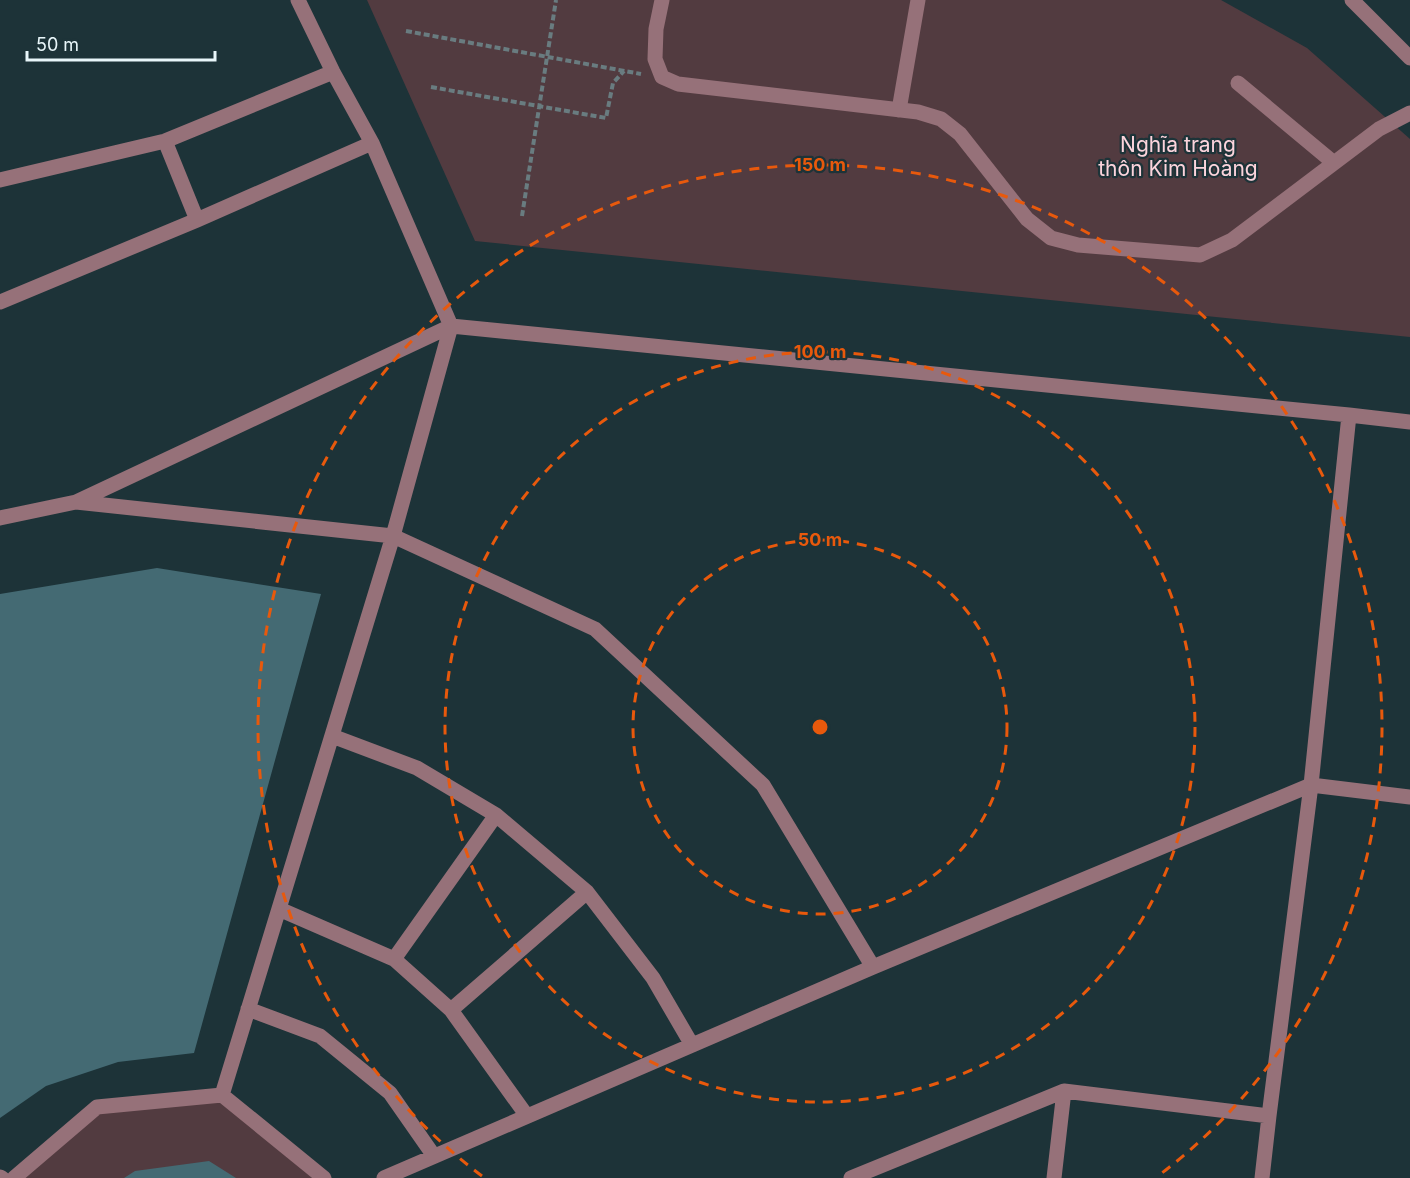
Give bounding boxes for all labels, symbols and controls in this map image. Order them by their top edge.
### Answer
scale bar [27,24,214,62]
text: 50 m [36,34,79,55]
park label: Nghĩa trang thôn Kim Hoàng [1098,132,1258,181]
text: 150 m [794,154,846,175]
text: 100 m [794,341,846,362]
text: 50 m [798,529,842,550]
centre of rings [810,717,830,737]

